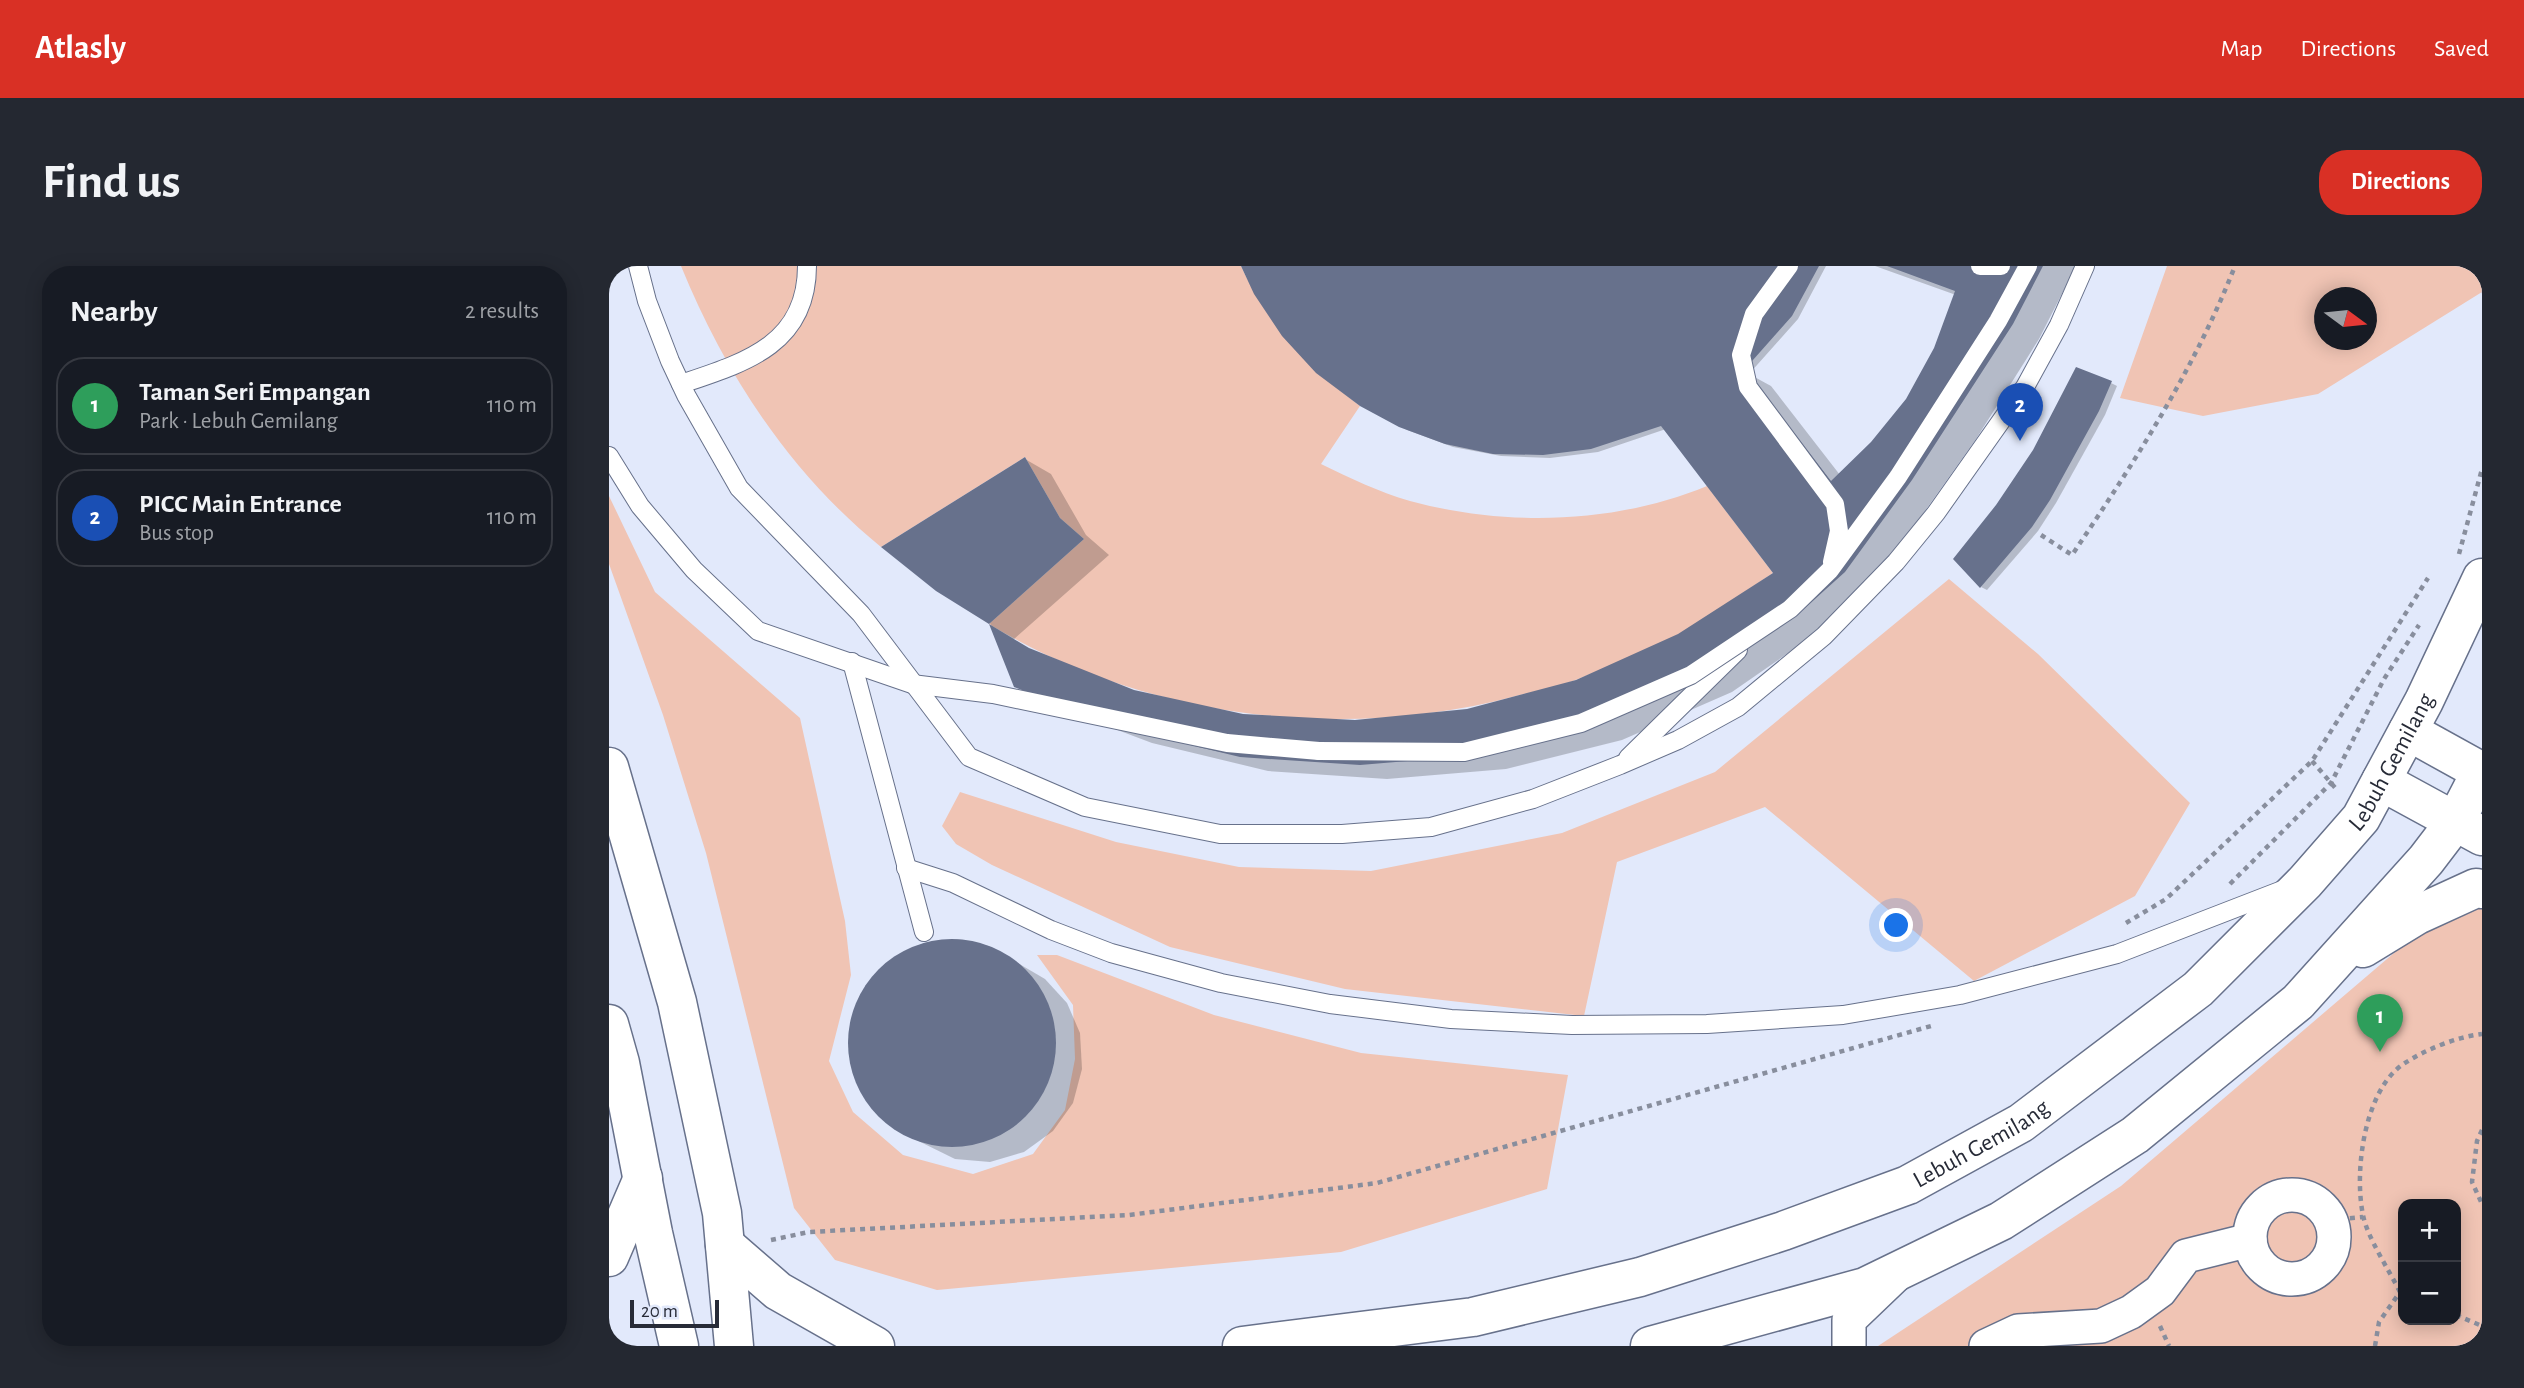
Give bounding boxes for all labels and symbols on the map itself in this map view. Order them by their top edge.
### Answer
north arrow [2314,287,2377,350]
pin: 2 [1997,383,2043,441]
street label: Lebuh Gemilang [2344,689,2439,836]
your location [1879,908,1913,942]
pin: 1 [2357,994,2403,1052]
street label: Lebuh Gemilang [1909,1095,2054,1193]
scale bar [630,1297,719,1329]

